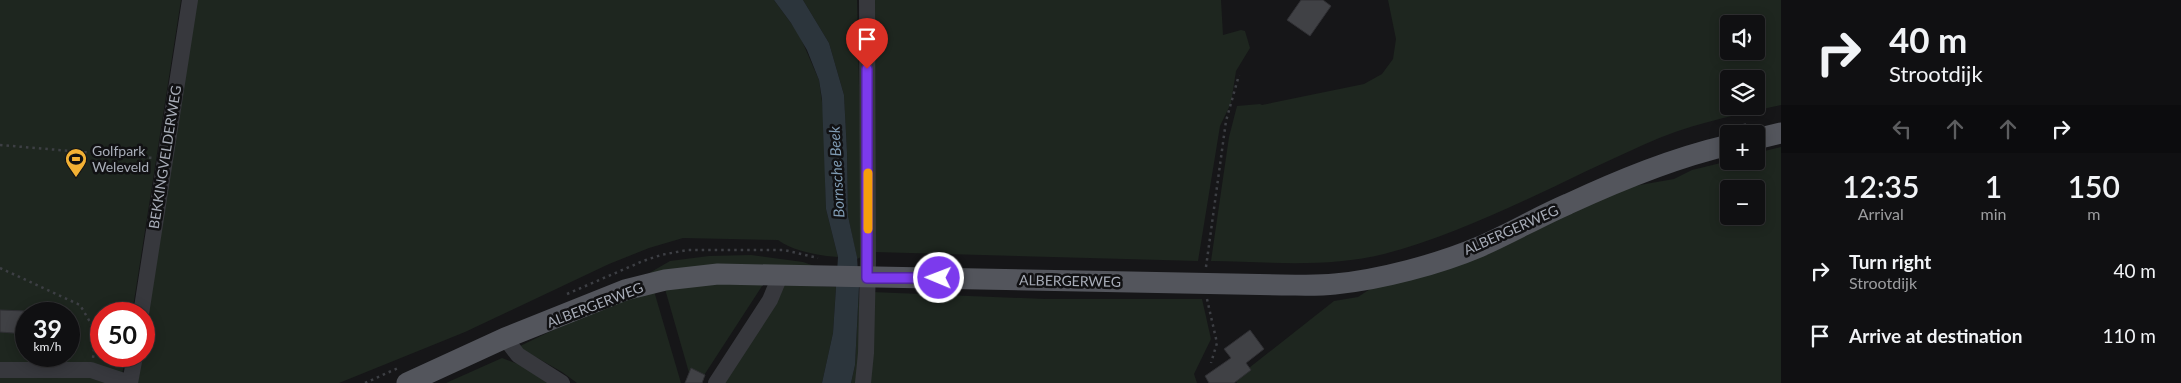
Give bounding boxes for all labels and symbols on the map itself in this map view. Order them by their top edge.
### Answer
pin [846,18,888,69]
street label: BEKKINGVELDERWEG [145,84,184,230]
water label: Bornsche Beek [825,125,847,218]
place label: Golfpark Weleveld [92,142,149,175]
sports icon: Golfpark Weleveld [64,147,88,178]
street label: ALBERGERWEG [1461,201,1561,258]
position arrow [912,251,964,303]
street label: ALBERGERWEG [1019,271,1121,290]
street label: ALBERGERWEG [544,278,645,331]
speed limit sign: 50 [90,302,155,367]

